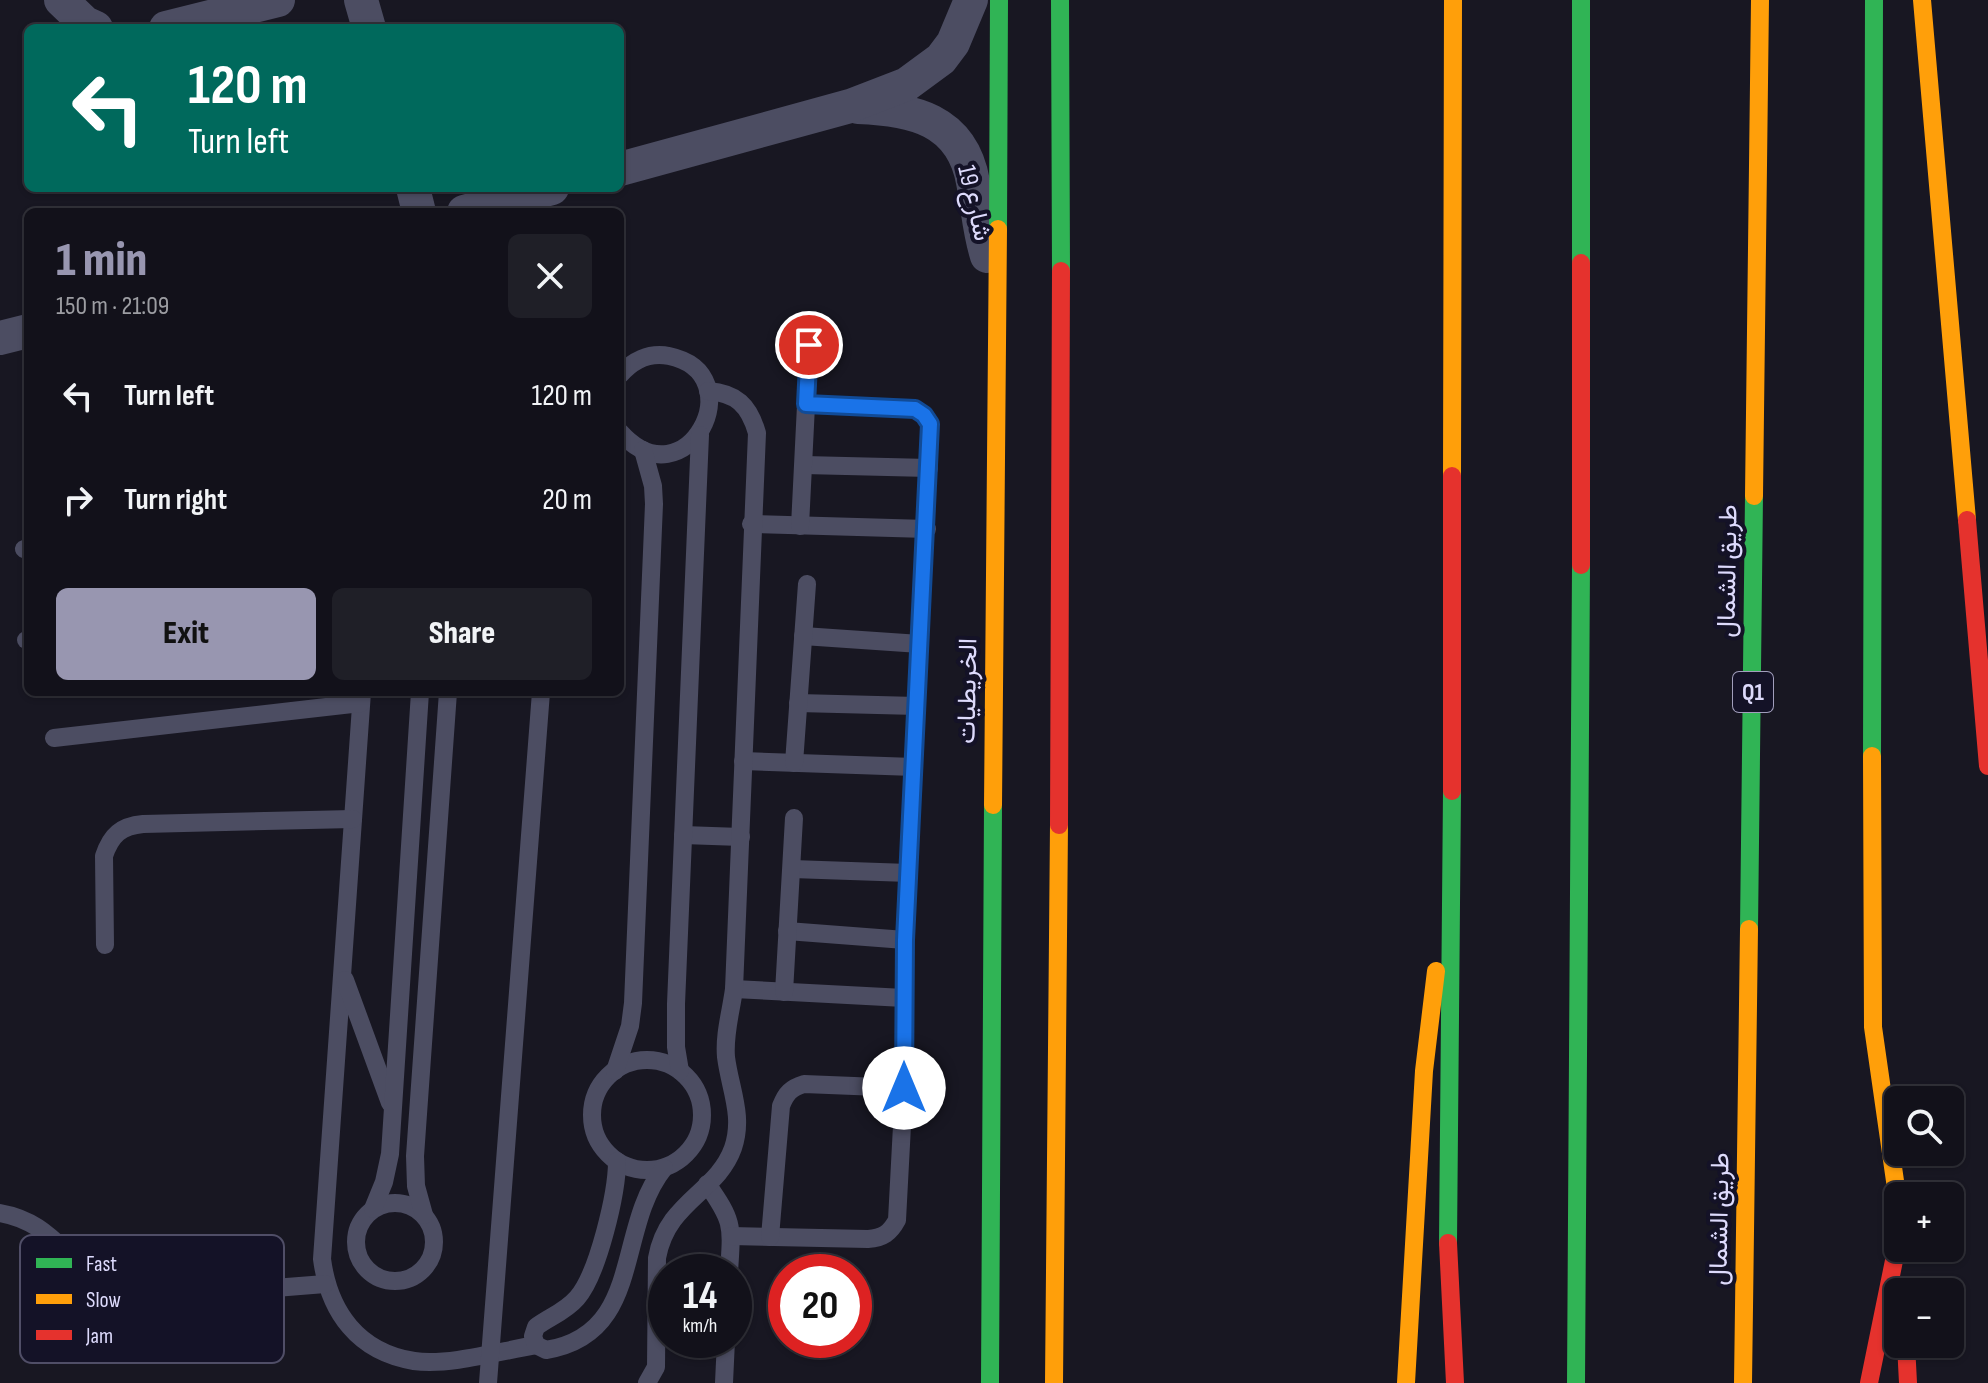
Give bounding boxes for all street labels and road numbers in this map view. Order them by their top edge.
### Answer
street label: شارع 19 [949,162,998,244]
street label: طريق الشمال [1711,504,1745,638]
street label: الخريطيات [952,638,984,744]
road number: Q1 [1733,672,1773,712]
street label: طريق الشمال [1703,1152,1737,1286]

